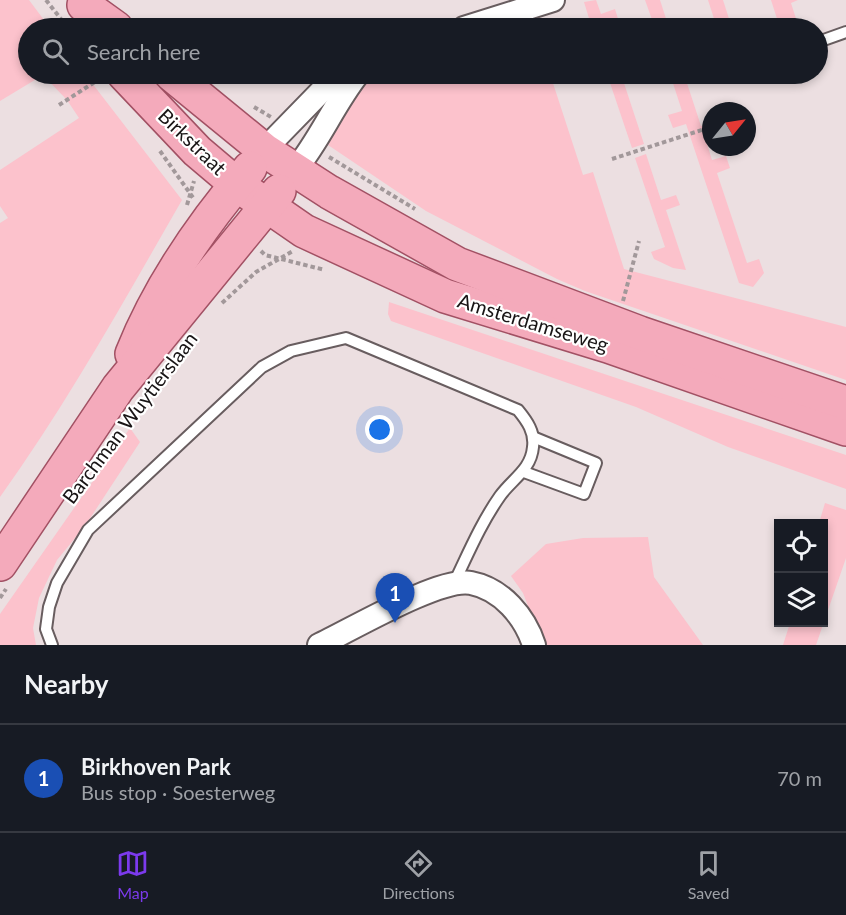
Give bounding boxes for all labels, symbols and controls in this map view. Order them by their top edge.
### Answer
search box [18,18,828,84]
icon: search [39,35,72,68]
text: Search here [87,38,200,65]
north arrow [702,102,756,156]
street label: Birkstraat [154,103,232,179]
street label: Amsterdamseweg [455,288,612,356]
street label: Barchman Wuytierslaan [57,327,202,508]
your location [365,415,394,444]
map controls [774,519,828,627]
button: locate [774,519,828,573]
button: layers [774,573,828,627]
pin: 1 [376,574,414,623]
text: Nearby [24,668,109,700]
text: Birkhoven Park [81,753,231,780]
text: 1 [38,766,49,790]
text: 70 m [777,766,822,790]
text: Bus stop · Soesterweg [81,780,275,804]
tab: Map [116,847,149,902]
tab: Directions [382,847,455,902]
tab: Saved [688,847,729,902]

